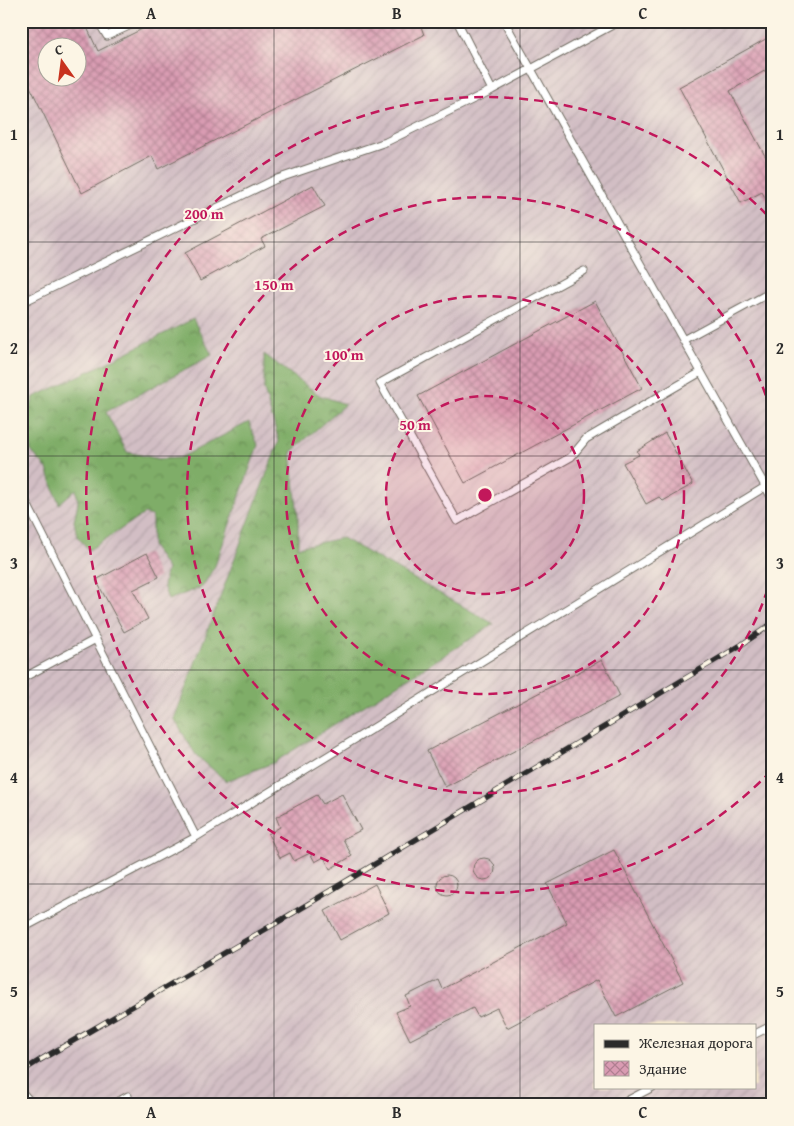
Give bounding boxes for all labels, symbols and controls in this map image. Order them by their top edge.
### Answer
text: A [146,1,157,25]
text: B [392,1,402,25]
text: C [638,1,648,25]
north arrow [38,38,88,88]
text: С [53,39,65,60]
text: 1 [10,122,18,146]
text: 1 [776,122,784,146]
text: 200 m [184,203,224,224]
text: 150 m [254,274,294,295]
text: 2 [10,336,18,360]
text: 2 [776,336,784,360]
text: 100 m [324,344,364,365]
text: 50 m [399,414,431,435]
centre of rings [476,486,494,504]
text: 3 [10,551,18,575]
text: 3 [776,551,784,575]
text: 4 [10,765,18,789]
text: 4 [776,765,784,789]
text: 5 [10,979,18,1003]
text: 5 [776,979,784,1003]
legend [594,1024,756,1088]
text: Железная дорога [638,1032,754,1053]
text: Здание [639,1058,687,1079]
text: A [146,1100,157,1124]
text: B [392,1100,402,1124]
text: C [638,1100,648,1124]

